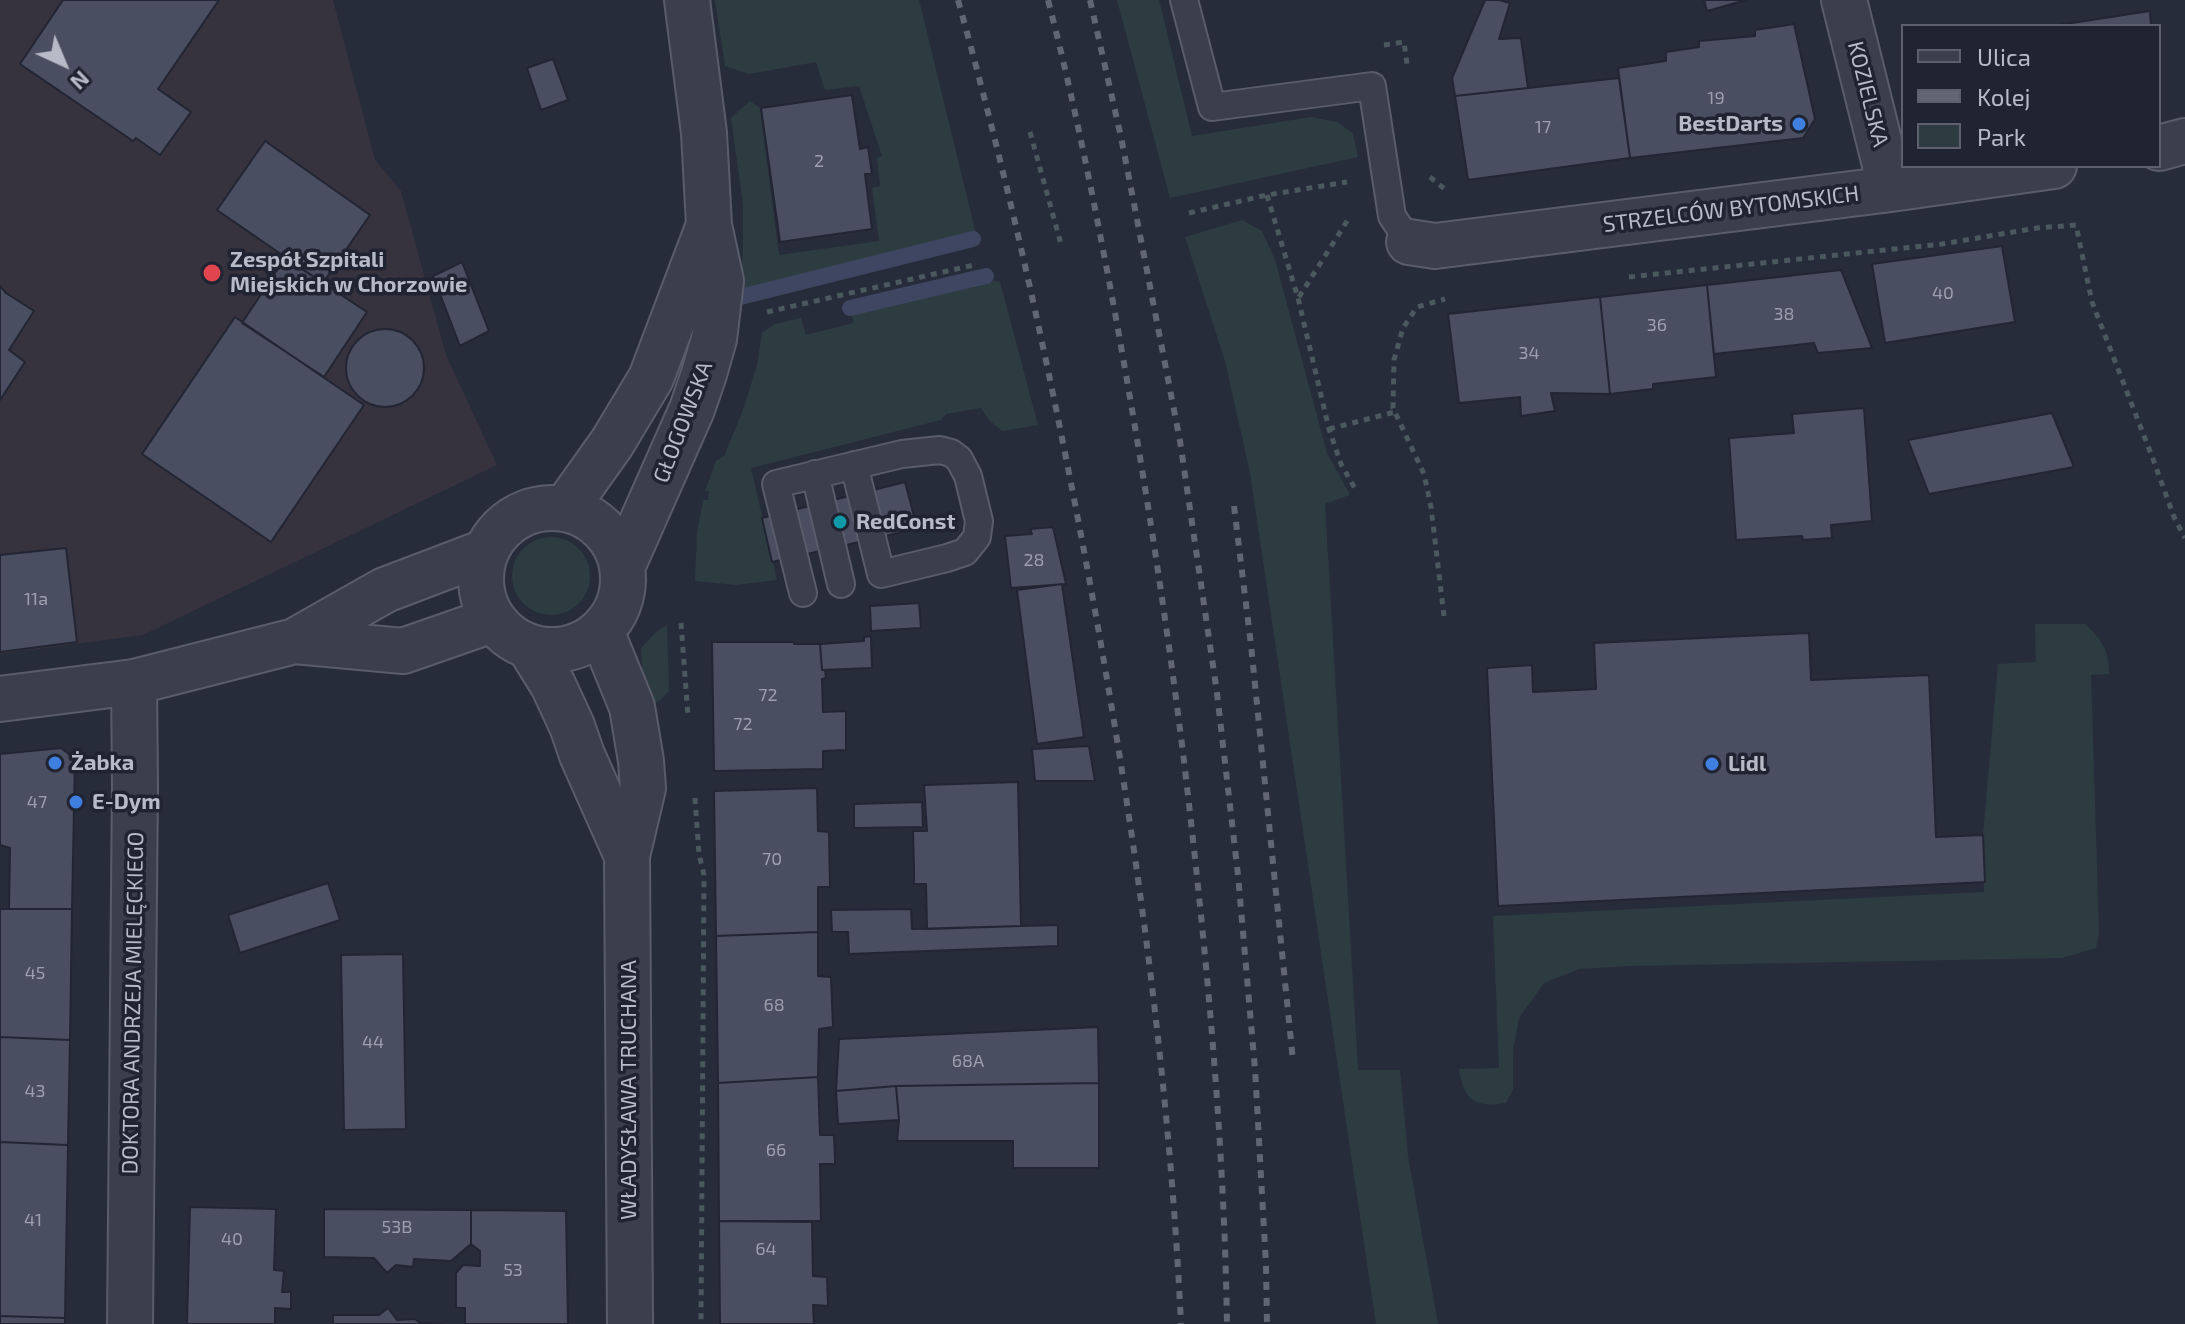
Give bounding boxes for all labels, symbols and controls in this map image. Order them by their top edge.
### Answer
north arrow [24,24,104,104]
legend [1901,24,2161,168]
street label: KOZIELSKA [1842,38,1894,150]
text: Ulica [1977,42,2031,71]
text: N [66,66,95,96]
text: Kolej [1977,82,2031,111]
house number: 19 [1707,87,1725,109]
place label: BestDarts [1678,111,1783,137]
marker: BestDarts [1790,115,1808,133]
house number: 17 [1535,116,1551,138]
text: Park [1977,122,2026,151]
house number: 2 [814,150,824,172]
street label: STRZELCÓW BYTOMSKICH [1601,180,1861,238]
place label: Zespół Szpitali Miejskich w Chorzowie [230,247,467,298]
marker: Zespół Szpitali Miejskich w Chorzowie [201,262,223,284]
house number: 40 [1932,282,1954,304]
house number: 38 [1774,303,1794,325]
house number: 36 [1647,314,1667,336]
house number: 34 [1518,342,1540,364]
street label: GŁOGOWSKA [648,358,718,486]
place label: RedConst [856,509,955,535]
marker: RedConst [831,513,849,531]
house number: 28 [1023,549,1045,571]
house number: 11a [24,588,48,610]
house number: 72 [758,684,778,706]
house number: 72 [733,713,753,735]
place label: Żabka [71,750,134,776]
place label: Lidl [1728,751,1766,777]
marker: Żabka [46,754,64,772]
marker: Lidl [1703,755,1721,773]
place label: E-Dym [92,789,161,815]
house number: 47 [27,791,47,813]
marker: E-Dym [67,793,85,811]
street label: DOKTORA ANDRZEJA MIELĘCKIEGO [117,831,149,1175]
house number: 70 [762,848,782,870]
street label: WŁADYSŁAWA TRUCHANA [616,960,642,1220]
house number: 45 [25,962,45,984]
house number: 68 [763,994,785,1016]
house number: 44 [362,1031,384,1053]
house number: 68A [952,1050,984,1072]
house number: 43 [24,1080,46,1102]
house number: 66 [766,1139,786,1161]
house number: 41 [24,1209,42,1231]
house number: 53B [382,1216,412,1238]
house number: 40 [221,1228,243,1250]
house number: 64 [755,1238,777,1260]
house number: 53 [503,1259,523,1281]

